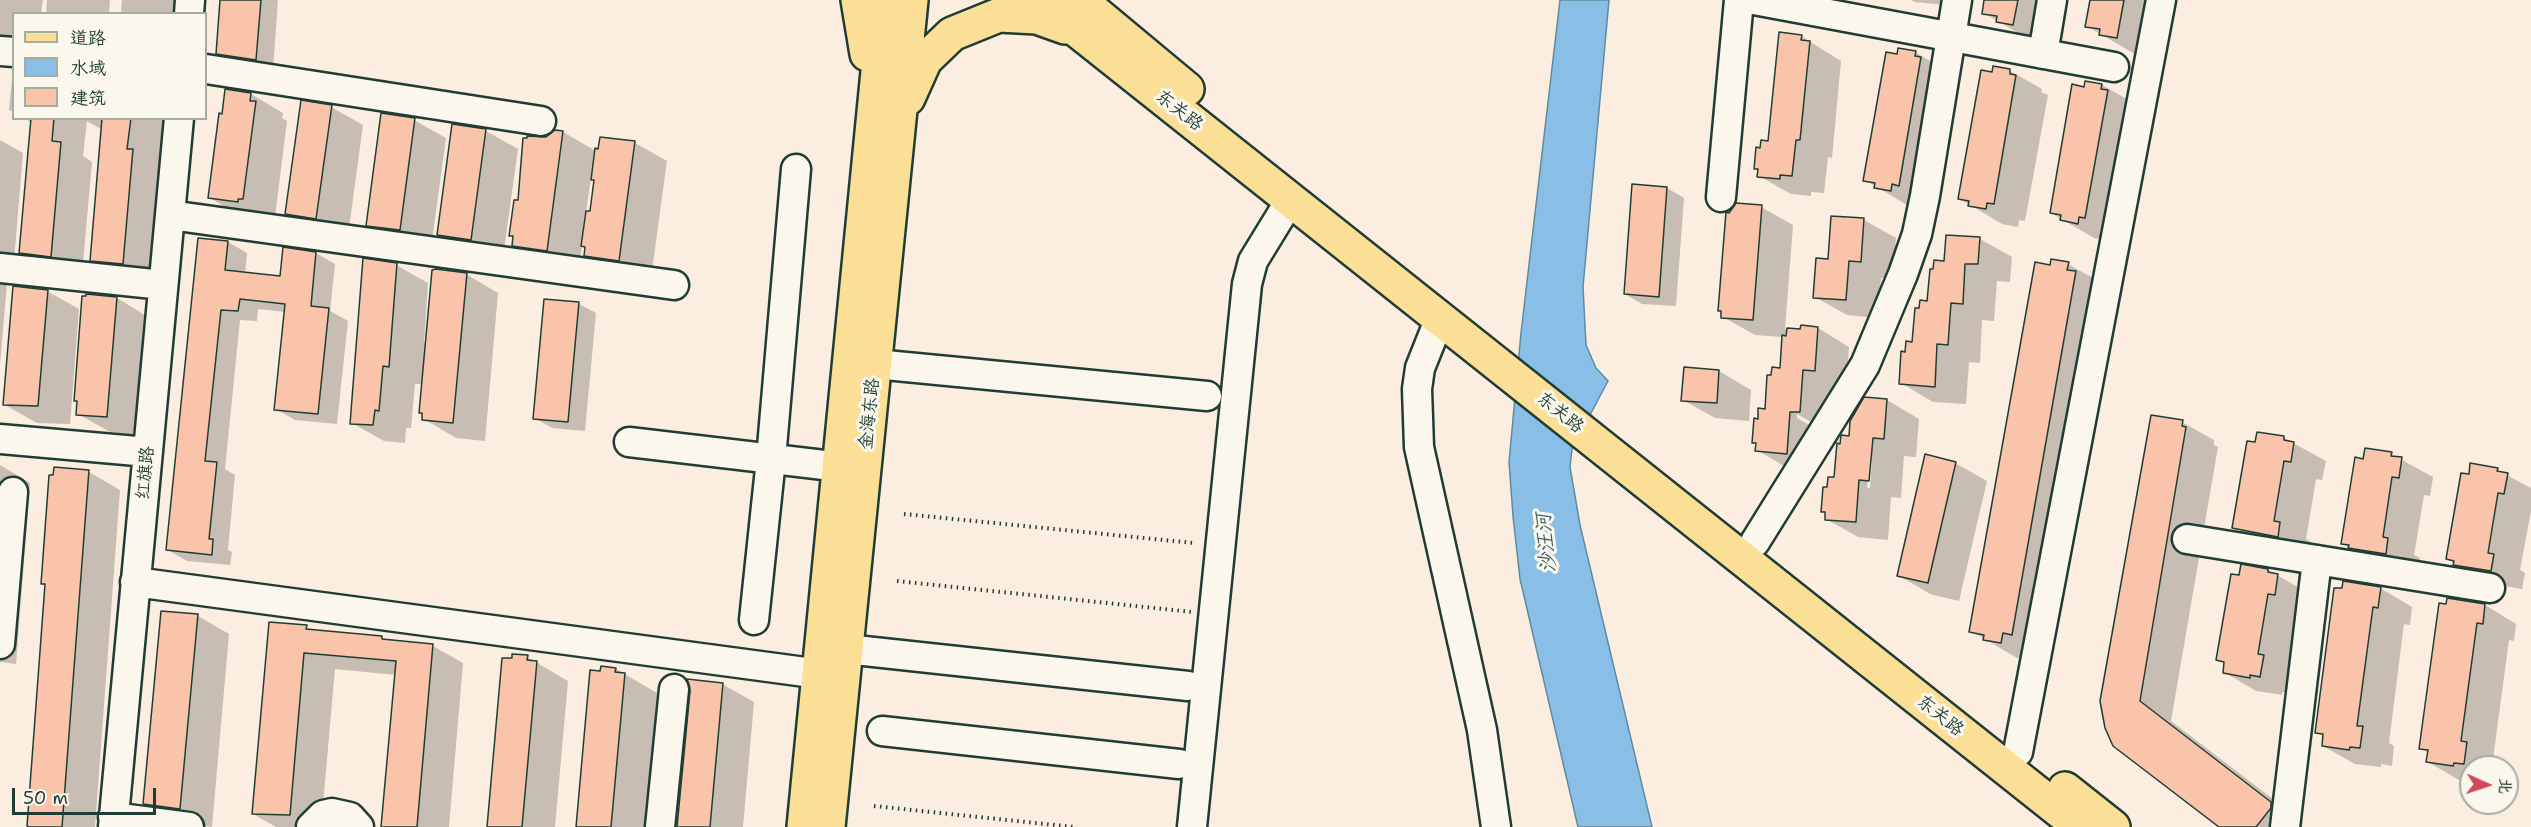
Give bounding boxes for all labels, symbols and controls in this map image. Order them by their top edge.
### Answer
legend [12,12,207,120]
text: 道路 [70,26,106,50]
text: 水域 [70,56,106,80]
text: 建筑 [70,86,106,110]
street label: 东关路 [1151,86,1207,136]
street label: 金海东路 [855,377,885,451]
street label: 东关路 [1532,388,1588,438]
street label: 红旗路 [133,445,159,501]
water label: 沙汪河 [1532,512,1562,574]
street label: 东关路 [1912,691,1968,741]
north arrow [2459,755,2519,815]
scale bar [15,776,159,814]
text: 北 [2495,777,2516,794]
text: 50 m [23,786,68,810]

